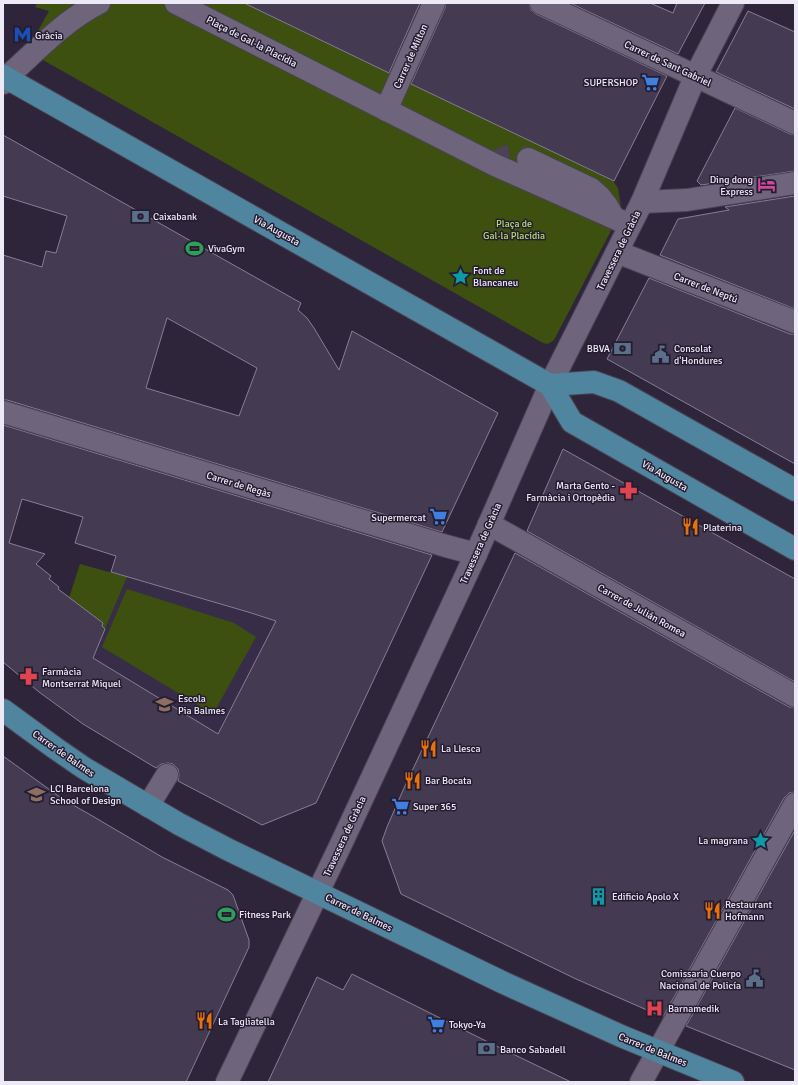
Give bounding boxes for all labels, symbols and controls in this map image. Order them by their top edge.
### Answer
street label: Plaça de Gal·la Placídia [204,14,299,70]
street label: Carrer de Milton [391,22,430,90]
metro station icon: Gràcia [12,25,32,45]
place label: Gràcia [35,30,63,42]
street label: Carrer de Sant Gabriel [622,38,713,89]
supermarket icon: SUPERSHOP [641,72,661,92]
place label: SUPERSHOP [584,77,638,89]
place label: Ding dong Express [710,174,754,198]
hotel icon: Ding dong Express [756,175,776,195]
bank icon: Caixabank [130,206,150,226]
street label: Travessera de Gràcia [594,209,643,292]
place label: Caixabank [153,211,197,223]
street label: Via Augusta [251,213,302,248]
park label: Plaça de Gal·la Placídia [483,218,545,242]
sports icon: VivaGym [185,238,205,258]
place label: VivaGym [208,243,245,255]
place label: Font de Blancaneu [473,265,518,289]
place icon: Font de Blancaneu [450,266,470,286]
street label: Carrer de Neptú [672,270,739,306]
bank icon: BBVA [613,338,633,358]
place label: BBVA [587,343,610,355]
place label: Consolat d'Hondures [674,343,723,367]
public building icon: Consolat d'Hondures [651,344,671,364]
street label: Via Augusta [639,458,690,494]
street label: Carrer de Regàs [205,469,273,501]
place label: Marta Gento - Farmàcia i Ortopèdia [526,480,615,504]
pharmacy icon: Marta Gento - Farmàcia i Ortopèdia [618,481,638,501]
street label: Travessera de Gràcia [458,501,504,586]
supermarket icon: Supermercat [429,507,449,527]
place label: Supermercat [371,512,426,524]
restaurant icon: Platerina [680,517,700,537]
place label: Platerina [703,522,742,534]
street label: Carrer de Julián Romea [595,582,688,640]
place label: Farmàcia Montserrat Miquel [42,666,121,690]
pharmacy icon: Farmàcia Montserrat Miquel [19,667,39,687]
place label: Escola Pia Balmes [178,693,226,717]
school or university icon: Escola Pia Balmes [155,694,175,714]
street label: Carrer de Balmes [30,728,97,780]
restaurant icon: La Llesca [418,738,438,758]
place label: La Llesca [441,743,481,755]
restaurant icon: Bar Bocata [402,770,422,790]
place label: Bar Bocata [425,775,472,787]
place label: LCI Barcelona School of Design [50,783,121,807]
school or university icon: LCI Barcelona School of Design [27,784,47,804]
street label: Travessera de Gràcia [321,794,369,878]
supermarket icon: Super 365 [390,796,410,816]
place label: Super 365 [413,801,456,813]
place icon: La magrana [751,830,771,850]
place label: La magrana [698,835,748,847]
building icon: Edificio Apolo X [589,886,609,906]
place label: Edificio Apolo X [612,891,679,903]
street label: Carrer de Balmes [323,892,395,935]
place label: Restaurant Hofmann [725,899,772,923]
restaurant icon: Restaurant Hofmann [702,900,722,920]
sports icon: Fitness Park [216,904,236,924]
place label: Fitness Park [239,909,291,921]
place label: Comissaria Cuerpo Nacional de Policía [659,968,741,992]
public building icon: Comissaria Cuerpo Nacional de Policía [744,969,764,989]
hospital icon: Barnamedik [645,998,665,1018]
place label: Barnamedik [668,1003,719,1015]
restaurant icon: La Tagliatella [195,1011,215,1031]
supermarket icon: Tokyo-Ya [426,1014,446,1034]
place label: La Tagliatella [218,1016,275,1028]
place label: Tokyo-Ya [449,1019,486,1031]
street label: Carrer de Balmes [617,1031,689,1069]
bank icon: Banco Sabadell [477,1039,497,1059]
place label: Banco Sabadell [500,1044,566,1056]

